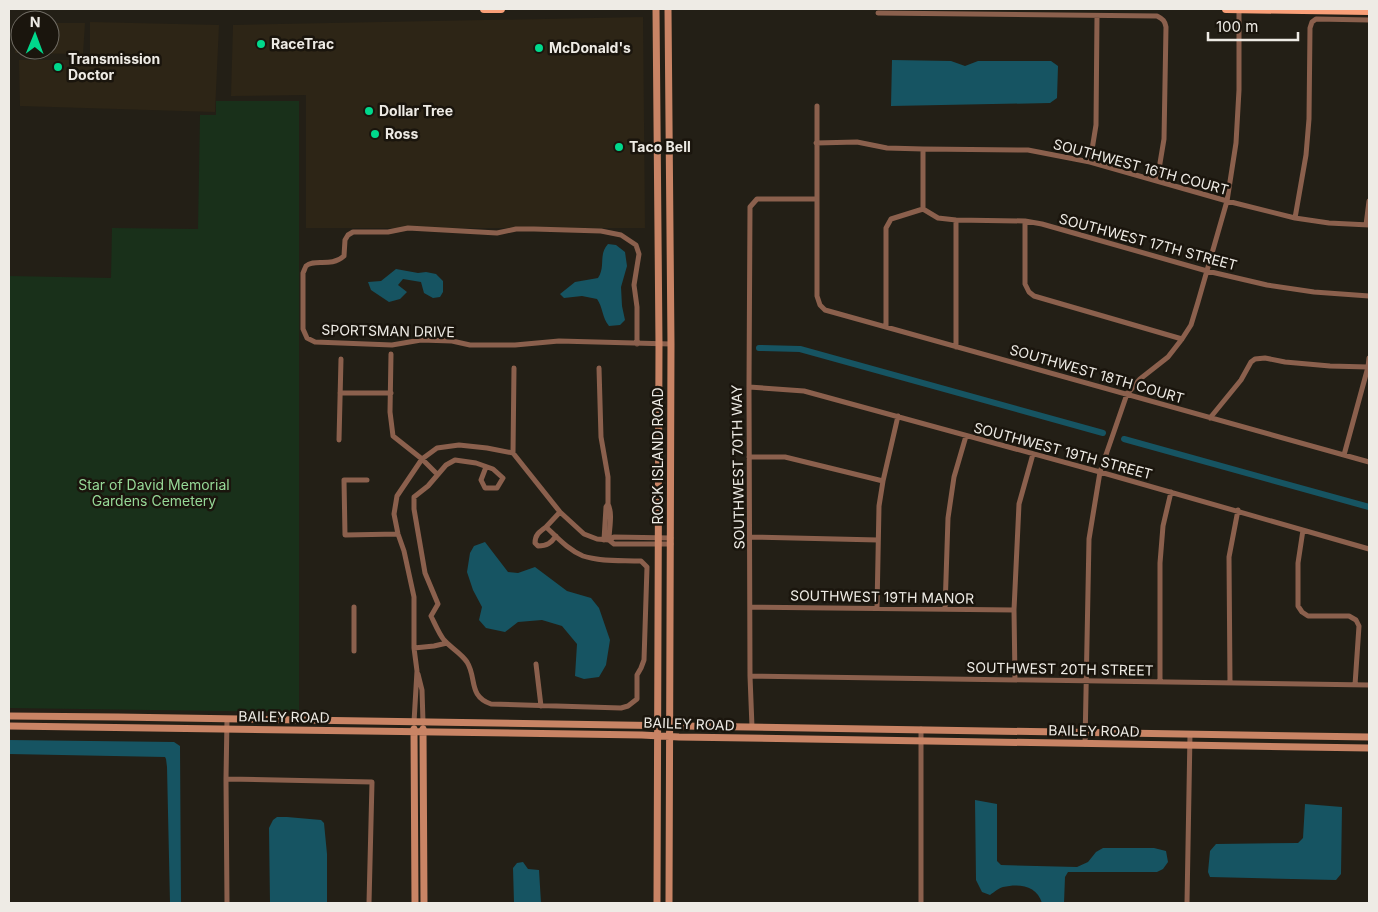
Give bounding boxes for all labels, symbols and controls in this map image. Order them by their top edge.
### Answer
north arrow [10,10,60,60]
scale bar [1208,10,1298,42]
text: N [30,13,41,30]
text: 100 m [1216,17,1258,36]
place label: RaceTrac [271,35,334,52]
marker: RaceTrac [255,38,267,50]
place label: McDonald's [549,39,631,56]
marker: McDonald's [533,42,545,54]
place label: Transmission Doctor [68,50,160,83]
marker: Transmission Doctor [52,61,64,73]
place label: Dollar Tree [379,102,453,119]
marker: Dollar Tree [363,105,375,117]
place label: Ross [385,125,418,142]
marker: Ross [369,128,381,140]
street label: SOUTHWEST 16TH COURT [1052,135,1231,198]
place label: Taco Bell [629,138,691,155]
marker: Taco Bell [613,141,625,153]
street label: SOUTHWEST 17TH STREET [1057,210,1239,273]
street label: SPORTSMAN DRIVE [321,321,455,340]
street label: SOUTHWEST 18TH COURT [1008,340,1186,407]
street label: SOUTHWEST 70TH WAY [728,384,747,550]
street label: ROCK ISLAND ROAD [649,387,666,525]
street label: SOUTHWEST 19TH STREET [972,418,1154,483]
park label: Star of David Memorial Gardens Cemetery [78,476,230,509]
street label: SOUTHWEST 19TH MANOR [790,586,974,607]
street label: SOUTHWEST 20TH STREET [966,658,1154,679]
street label: BAILEY ROAD [238,707,330,726]
street label: BAILEY ROAD [643,713,735,734]
street label: BAILEY ROAD [1048,721,1140,740]

